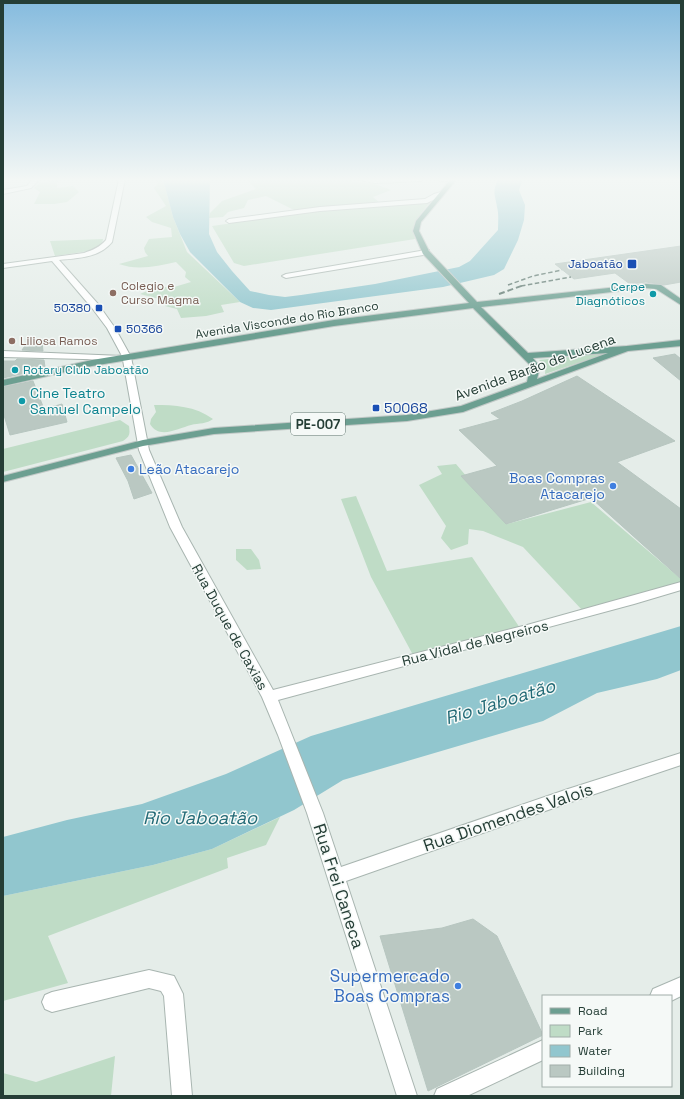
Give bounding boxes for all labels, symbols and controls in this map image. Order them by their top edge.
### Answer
place label: Jaboatão [568,256,623,272]
marker: Jaboatão [626,258,638,270]
place label: Colegio e Curso Magma [121,278,199,308]
place label: Cerpe Diagnóticos [576,279,645,309]
marker: Colegio e Curso Magma [108,288,118,298]
marker: Cerpe Diagnóticos [648,289,658,299]
street label: Avenida Visconde do Rio Branco [194,298,380,342]
place label: 50380 [54,300,91,316]
marker: 50380 [94,303,104,313]
place label: 50366 [126,321,163,337]
marker: 50366 [113,324,123,334]
street label: Avenida Barão de Lucena [452,330,618,404]
place label: Liliosa Ramos [20,333,98,349]
marker: Liliosa Ramos [7,336,17,346]
place label: Rotary Club Jaboatão [23,362,149,378]
marker: Rotary Club Jaboatão [10,365,20,375]
place label: Cine Teatro Samuel Campelo [30,384,141,418]
marker: Cine Teatro Samuel Campelo [17,396,27,406]
place label: 50068 [384,399,428,417]
marker: 50068 [371,403,381,413]
road number: PE-007 [291,413,345,435]
place label: Leão Atacarejo [139,460,239,478]
marker: Leão Atacarejo [126,464,136,474]
place label: Boas Compras Atacarejo [509,469,605,503]
marker: Boas Compras Atacarejo [608,481,618,491]
street label: Rua Duque de Caxias [188,561,272,693]
street label: Rua Vidal de Negreiros [400,616,550,670]
water label: Rio Jaboatão [442,674,559,729]
street label: Rua Diomendes Valois [420,778,596,856]
water label: Rio Jaboatão [143,806,258,829]
street label: Rua Frei Caneca [308,821,370,952]
place label: Supermercado Boas Compras [330,965,450,1007]
marker: Supermercado Boas Compras [453,981,463,991]
legend [542,995,672,1087]
text: Road [578,1003,607,1019]
text: Park [578,1023,603,1039]
text: Water [578,1043,612,1059]
text: Building [578,1063,625,1079]

